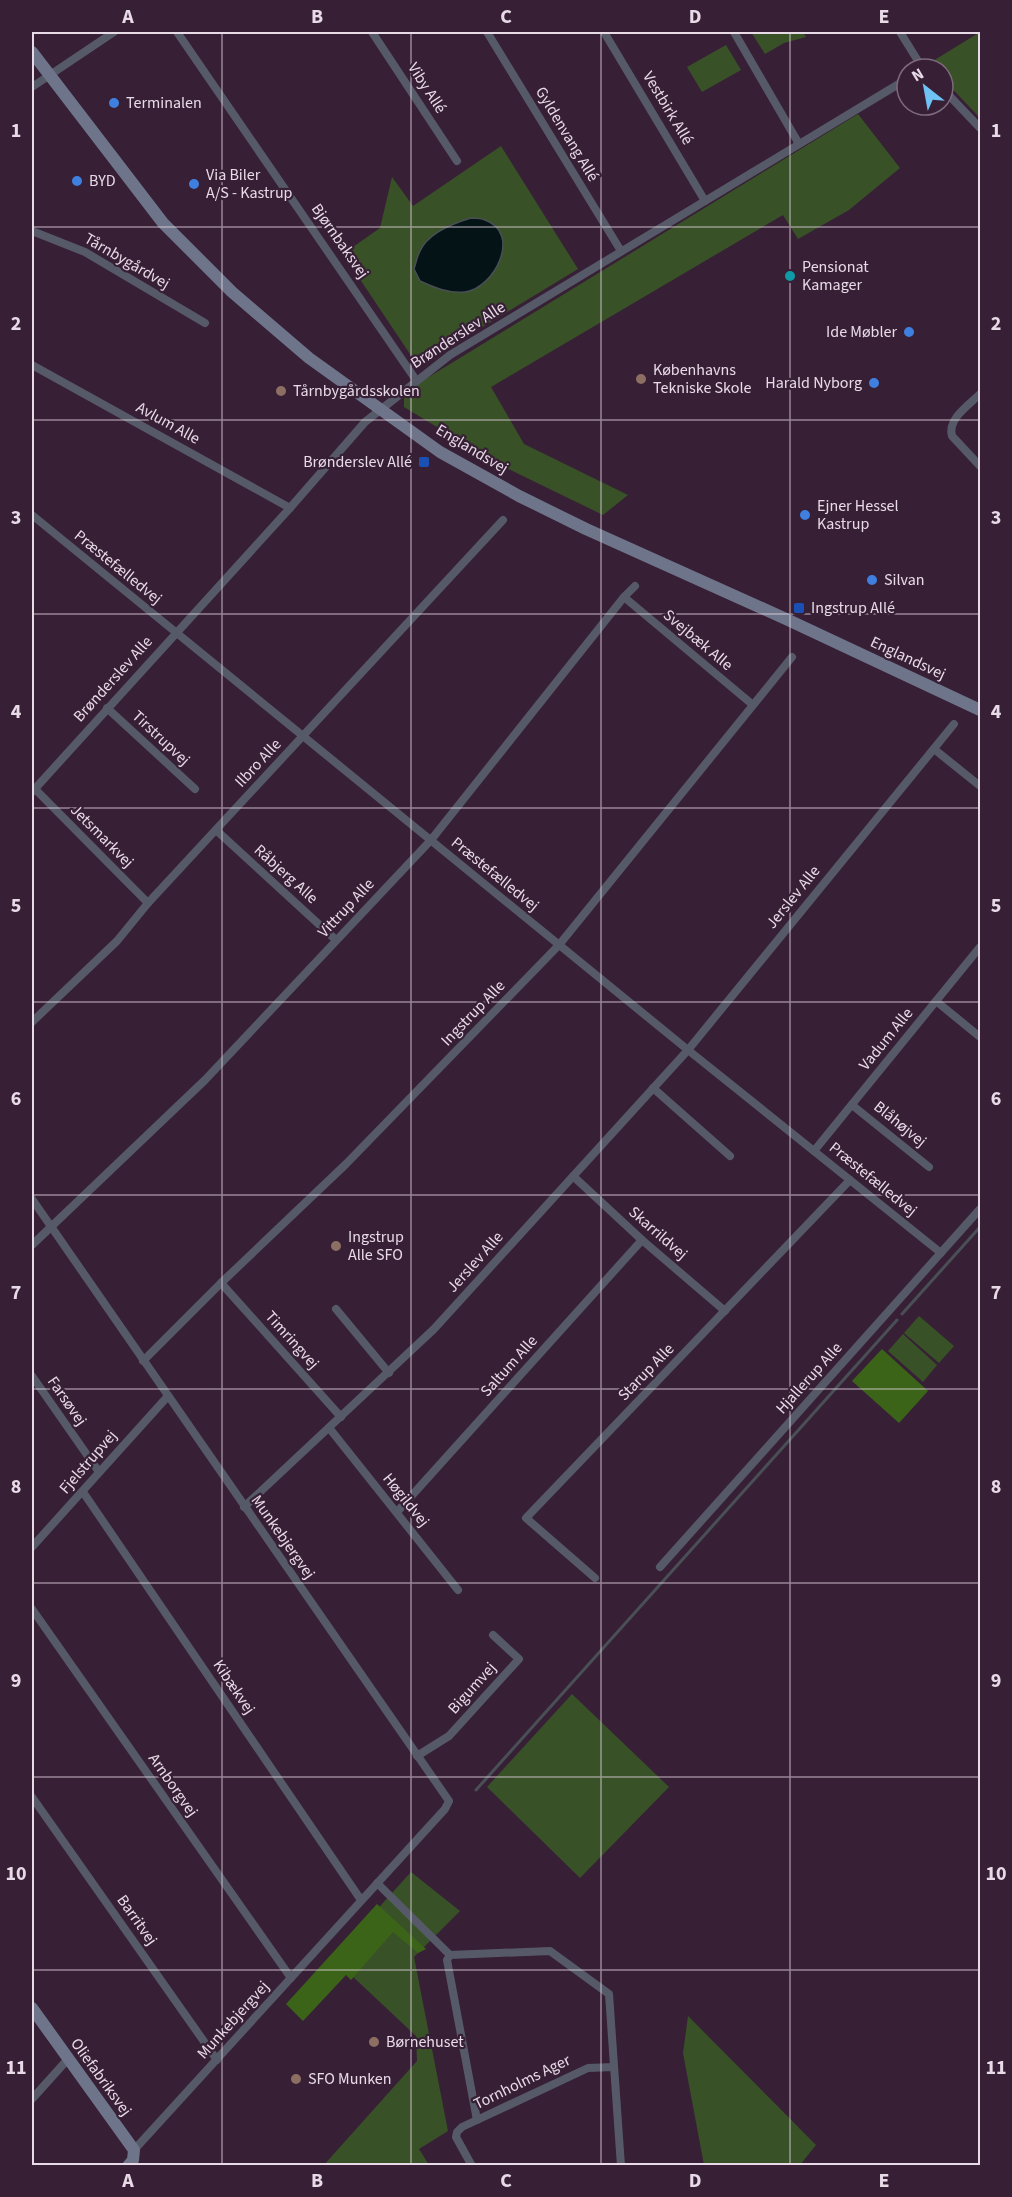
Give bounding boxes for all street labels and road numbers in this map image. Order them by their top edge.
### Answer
street label: Viby Allé [402,58,452,118]
street label: Vestbirk Allé [637,67,699,149]
street label: Gyldenvang Allé [530,82,604,186]
street label: Bjørnbaksvej [306,199,374,283]
street label: Tårnbygårdvej [80,228,174,294]
street label: Brønderslev Alle [406,296,510,374]
street label: Avlum Alle [132,396,204,450]
street label: Englandsvej [432,419,512,479]
street label: Præstefælledvej [69,525,167,609]
street label: Svejbæk Alle [658,604,738,676]
street label: Brønderslev Alle [68,631,158,727]
street label: Englandsvej [867,631,949,685]
street label: Tirstrupvej [127,705,195,771]
street label: Ilbro Alle [230,734,286,792]
street label: Jetsmarkvej [65,799,139,873]
street label: Præstefælledvej [446,832,544,916]
street label: Råbjerg Alle [249,839,323,909]
street label: Jerslev Alle [761,861,825,933]
street label: Vittrup Alle [313,873,379,942]
street label: Ingstrup Alle [436,975,510,1051]
street label: Vadum Alle [854,1003,918,1075]
street label: Blåhøjvej [869,1096,931,1152]
street label: Præstefælledvej [824,1137,922,1221]
street label: Skarrildvej [624,1201,692,1265]
street label: Jerslev Alle [442,1227,508,1297]
street label: Timringvej [260,1306,324,1374]
street label: Saltum Alle [475,1330,543,1402]
street label: Hjallerup Alle [771,1337,847,1419]
street label: Starup Alle [613,1338,679,1406]
street label: Farsøvej [42,1372,92,1430]
street label: Fjelstrupvej [54,1425,122,1499]
street label: Høgildvej [378,1468,434,1532]
street label: Munkebjergvej [246,1491,320,1583]
street label: Kibækvej [208,1655,260,1719]
street label: Bigumvej [443,1657,501,1719]
street label: Arnborgvej [143,1749,203,1821]
street label: Barritvej [112,1890,162,1950]
street label: Munkebjergvej [192,1976,274,2064]
street label: Oliefabriksvej [65,2034,137,2120]
street label: Tornholms Ager [470,2049,574,2115]

